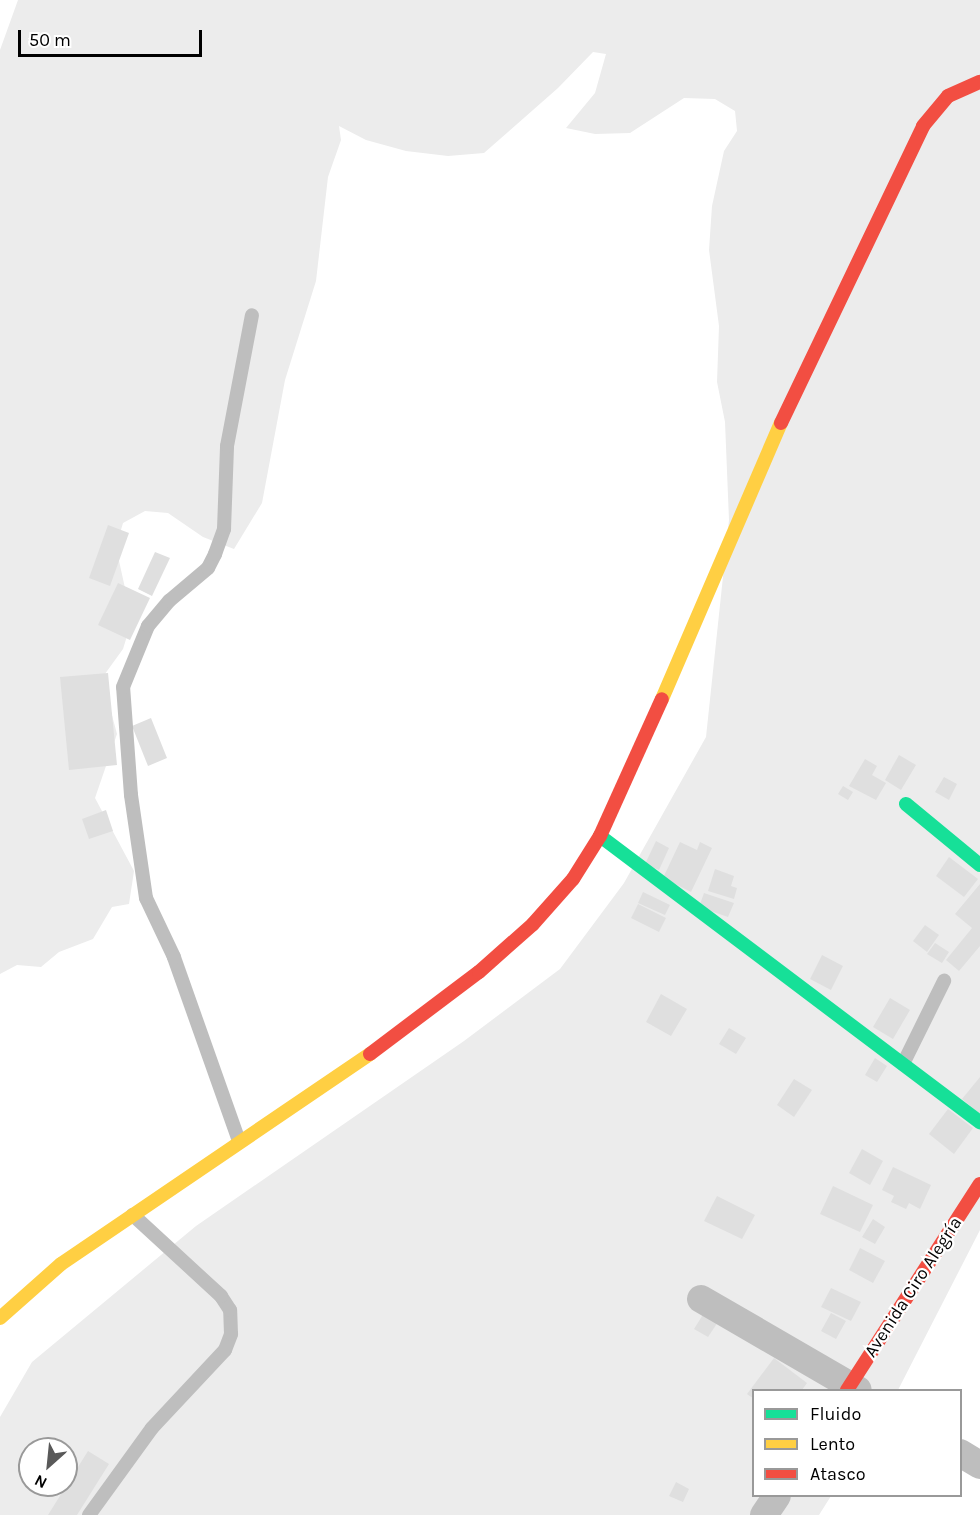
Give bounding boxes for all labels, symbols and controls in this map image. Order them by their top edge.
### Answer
scale bar [21,18,206,56]
text: 50 m [29,29,71,51]
street label: Avenida Ciro Alegría [860,1213,966,1361]
legend [752,1389,962,1497]
text: Fluido [810,1403,861,1425]
text: Lento [810,1433,855,1455]
north arrow [18,1437,78,1497]
text: Atasco [810,1463,866,1485]
text: N [31,1471,50,1493]

